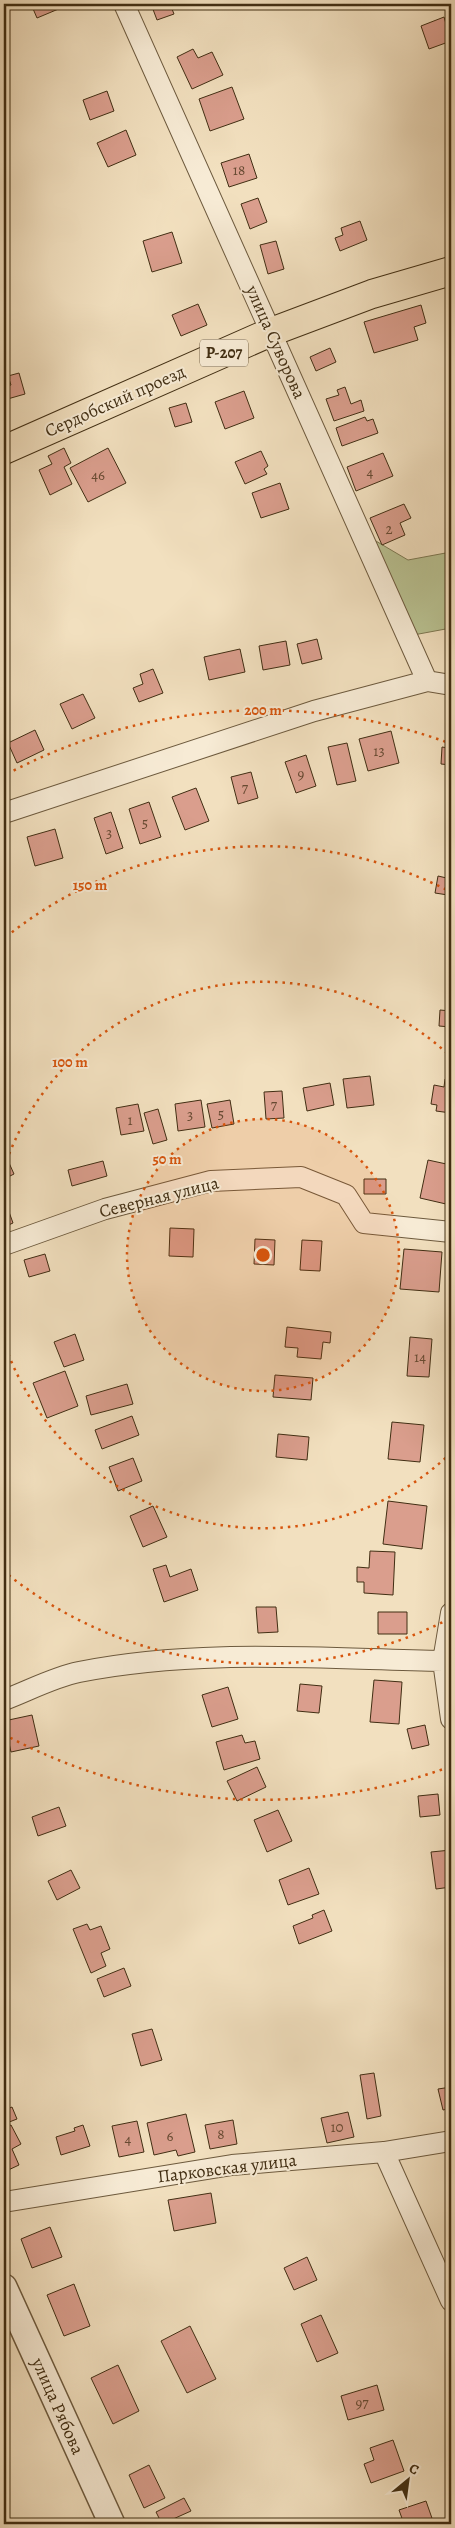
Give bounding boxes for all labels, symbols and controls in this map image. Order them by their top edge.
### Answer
house number: 18 [233,160,245,180]
street label: улица Суворова [240,281,312,403]
road number: Р-207 [200,339,248,366]
street label: Сердобский проезд [41,359,189,443]
house number: 4 [367,462,374,482]
house number: 46 [91,465,105,485]
house number: 2 [385,519,393,539]
text: 200 m [244,700,282,720]
house number: 13 [373,741,385,761]
house number: 9 [298,764,305,784]
house number: 7 [242,778,249,798]
house number: 5 [142,813,148,833]
house number: 3 [106,823,112,843]
text: 150 m [73,875,108,895]
text: 100 m [52,1052,88,1072]
house number: 7 [271,1095,278,1115]
house number: 5 [218,1104,224,1124]
house number: 3 [187,1105,193,1125]
house number: 1 [127,1110,133,1130]
text: 50 m [152,1149,182,1169]
street label: Северная улица [97,1170,222,1223]
centre of rings [254,1246,272,1264]
house number: 14 [414,1347,426,1367]
house number: 10 [330,2117,344,2137]
house number: 8 [217,2124,225,2144]
house number: 6 [167,2126,174,2146]
house number: 4 [125,2129,132,2149]
street label: Парковская улица [156,2147,299,2188]
street label: улица Рябова [26,2353,90,2459]
house number: 97 [355,2393,369,2413]
north arrow [382,2456,432,2506]
text: С [406,2459,423,2480]

